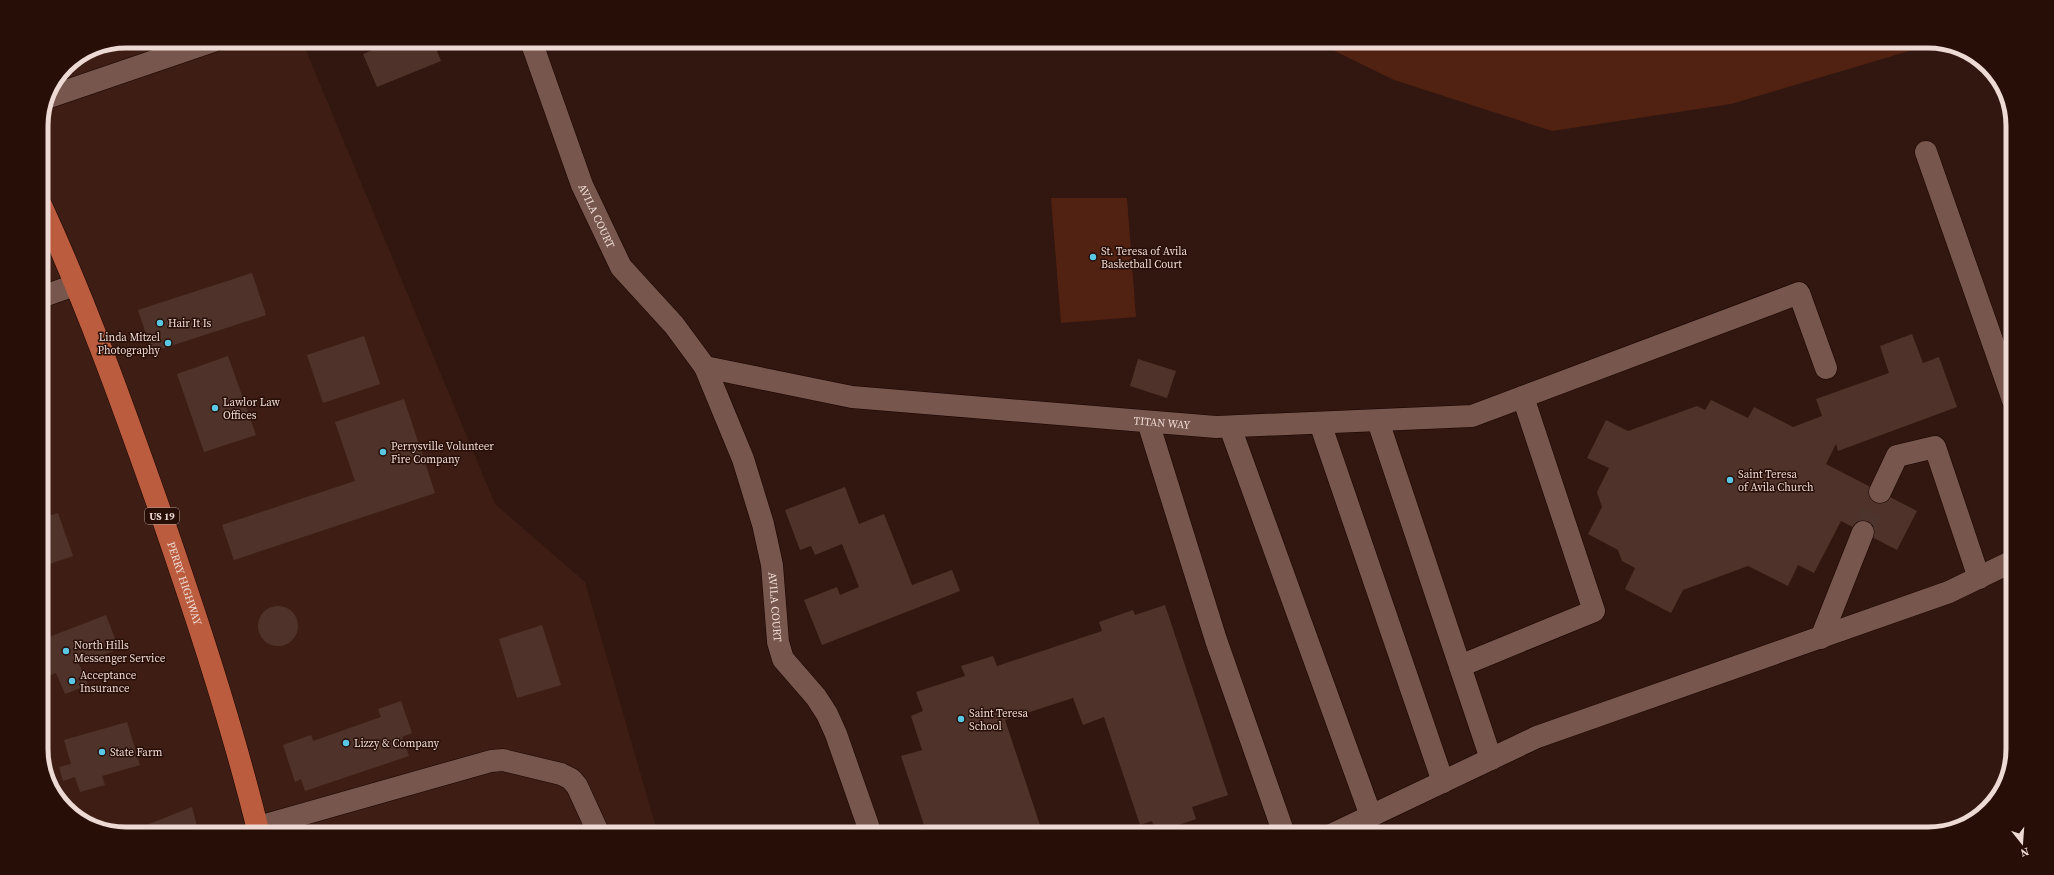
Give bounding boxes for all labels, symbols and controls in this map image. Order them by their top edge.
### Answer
street label: AVILA COURT [575,181,618,251]
place label: St. Teresa of Avila Basketball Court [1101,244,1187,272]
marker: St. Teresa of Avila Basketball Court [1088,252,1098,262]
place label: Hair It Is [168,316,212,331]
marker: Hair It Is [155,318,165,328]
place label: Linda Mitzel Photography [98,330,160,358]
marker: Linda Mitzel Photography [163,338,173,348]
place label: Lawlor Law Offices [223,395,281,423]
marker: Lawlor Law Offices [210,403,220,413]
street label: TITAN WAY [1133,413,1191,433]
place label: Perrysville Volunteer Fire Company [391,439,494,467]
marker: Perrysville Volunteer Fire Company [378,447,388,457]
place label: Saint Teresa of Avila Church [1738,467,1814,495]
marker: Saint Teresa of Avila Church [1725,475,1735,485]
road number: US 19 [145,508,179,524]
street label: PERRY HIGHWAY [163,540,205,627]
street label: AVILA COURT [765,572,785,643]
place label: North Hills Messenger Service [74,638,166,666]
marker: North Hills Messenger Service [61,646,71,656]
place label: Acceptance Insurance [80,668,137,696]
marker: Acceptance Insurance [67,676,77,686]
place label: Saint Teresa School [969,706,1028,734]
marker: Saint Teresa School [956,714,966,724]
place label: Lizzy & Company [354,736,440,751]
marker: Lizzy & Company [341,738,351,748]
place label: State Farm [110,745,163,760]
marker: State Farm [97,747,107,757]
north arrow [2002,823,2042,863]
text: N [2019,844,2031,860]

